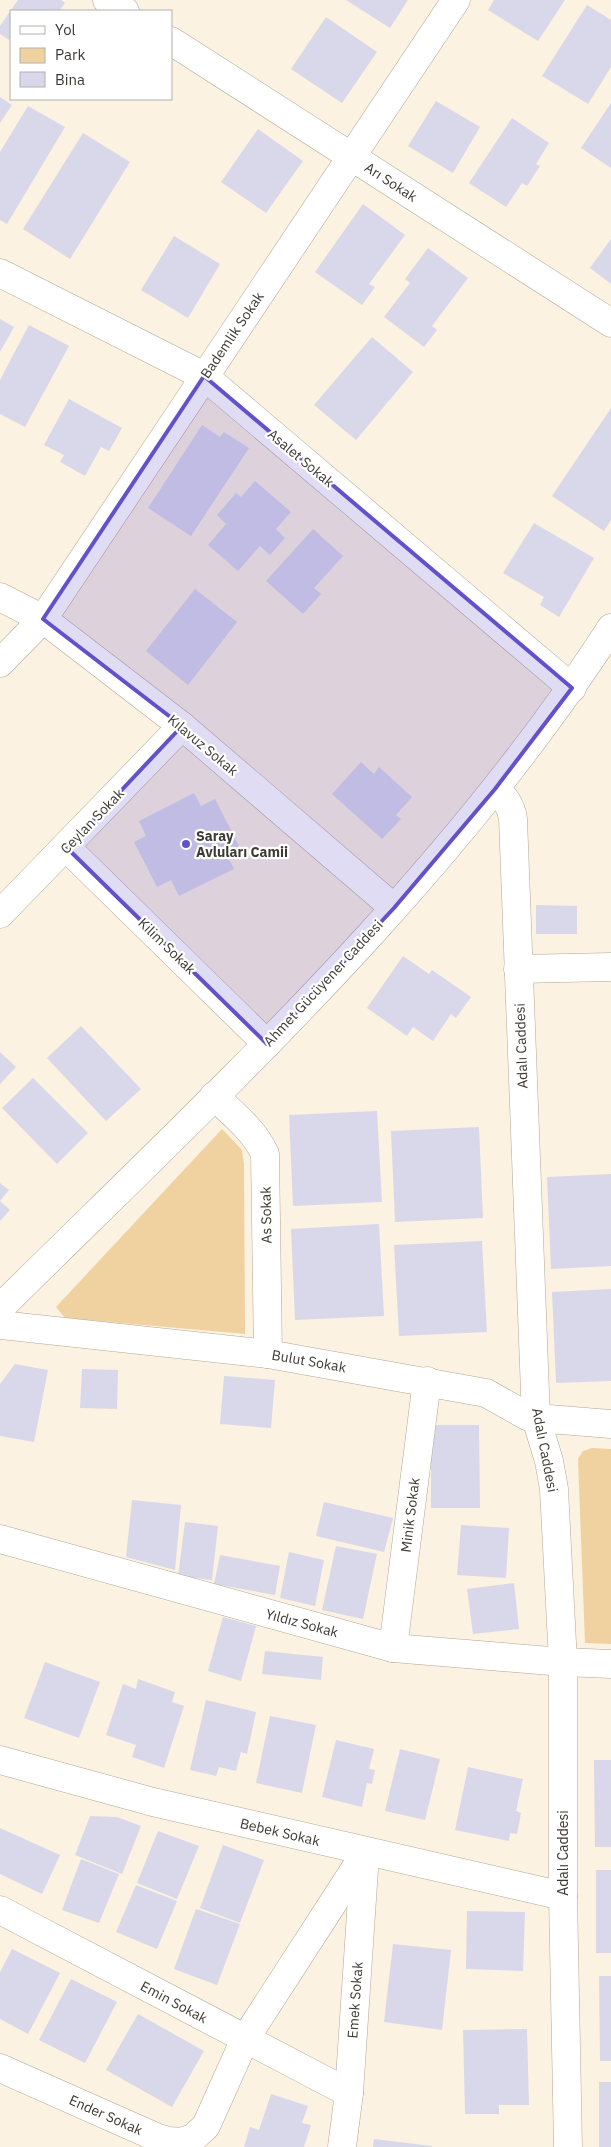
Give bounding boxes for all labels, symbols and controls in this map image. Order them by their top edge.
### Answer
legend [10,10,172,100]
text: Yol [55,20,76,39]
text: Park [55,45,85,64]
text: Bina [55,70,85,89]
street label: Arı Sokak [361,158,421,206]
street label: Bademlik Sokak [196,288,268,382]
street label: Asalet Sokak [264,425,338,491]
street label: Kılavuz Sokak [164,710,242,780]
street label: Ceylan Sokak [56,784,128,857]
place label: Saray Avluları Camii [196,827,288,861]
marker: Saray Avluları Camii [180,838,192,850]
street label: Kilim Sokak [134,914,200,978]
street label: Ahmet Gücüyener Caddesi [260,916,386,1050]
street label: Adalı Caddesi [511,1003,531,1089]
street label: As Sokak [256,1186,275,1244]
street label: Bulut Sokak [270,1346,348,1377]
street label: Adalı Caddesi [528,1406,562,1494]
street label: Minik Sokak [396,1476,424,1553]
street label: Yıldız Sokak [264,1605,341,1642]
street label: Adalı Caddesi [554,1810,572,1896]
street label: Bebek Sokak [238,1814,322,1850]
street label: Emek Sokak [343,1960,367,2039]
street label: Emin Sokak [137,1977,211,2027]
street label: Ender Sokak [66,2091,146,2139]

